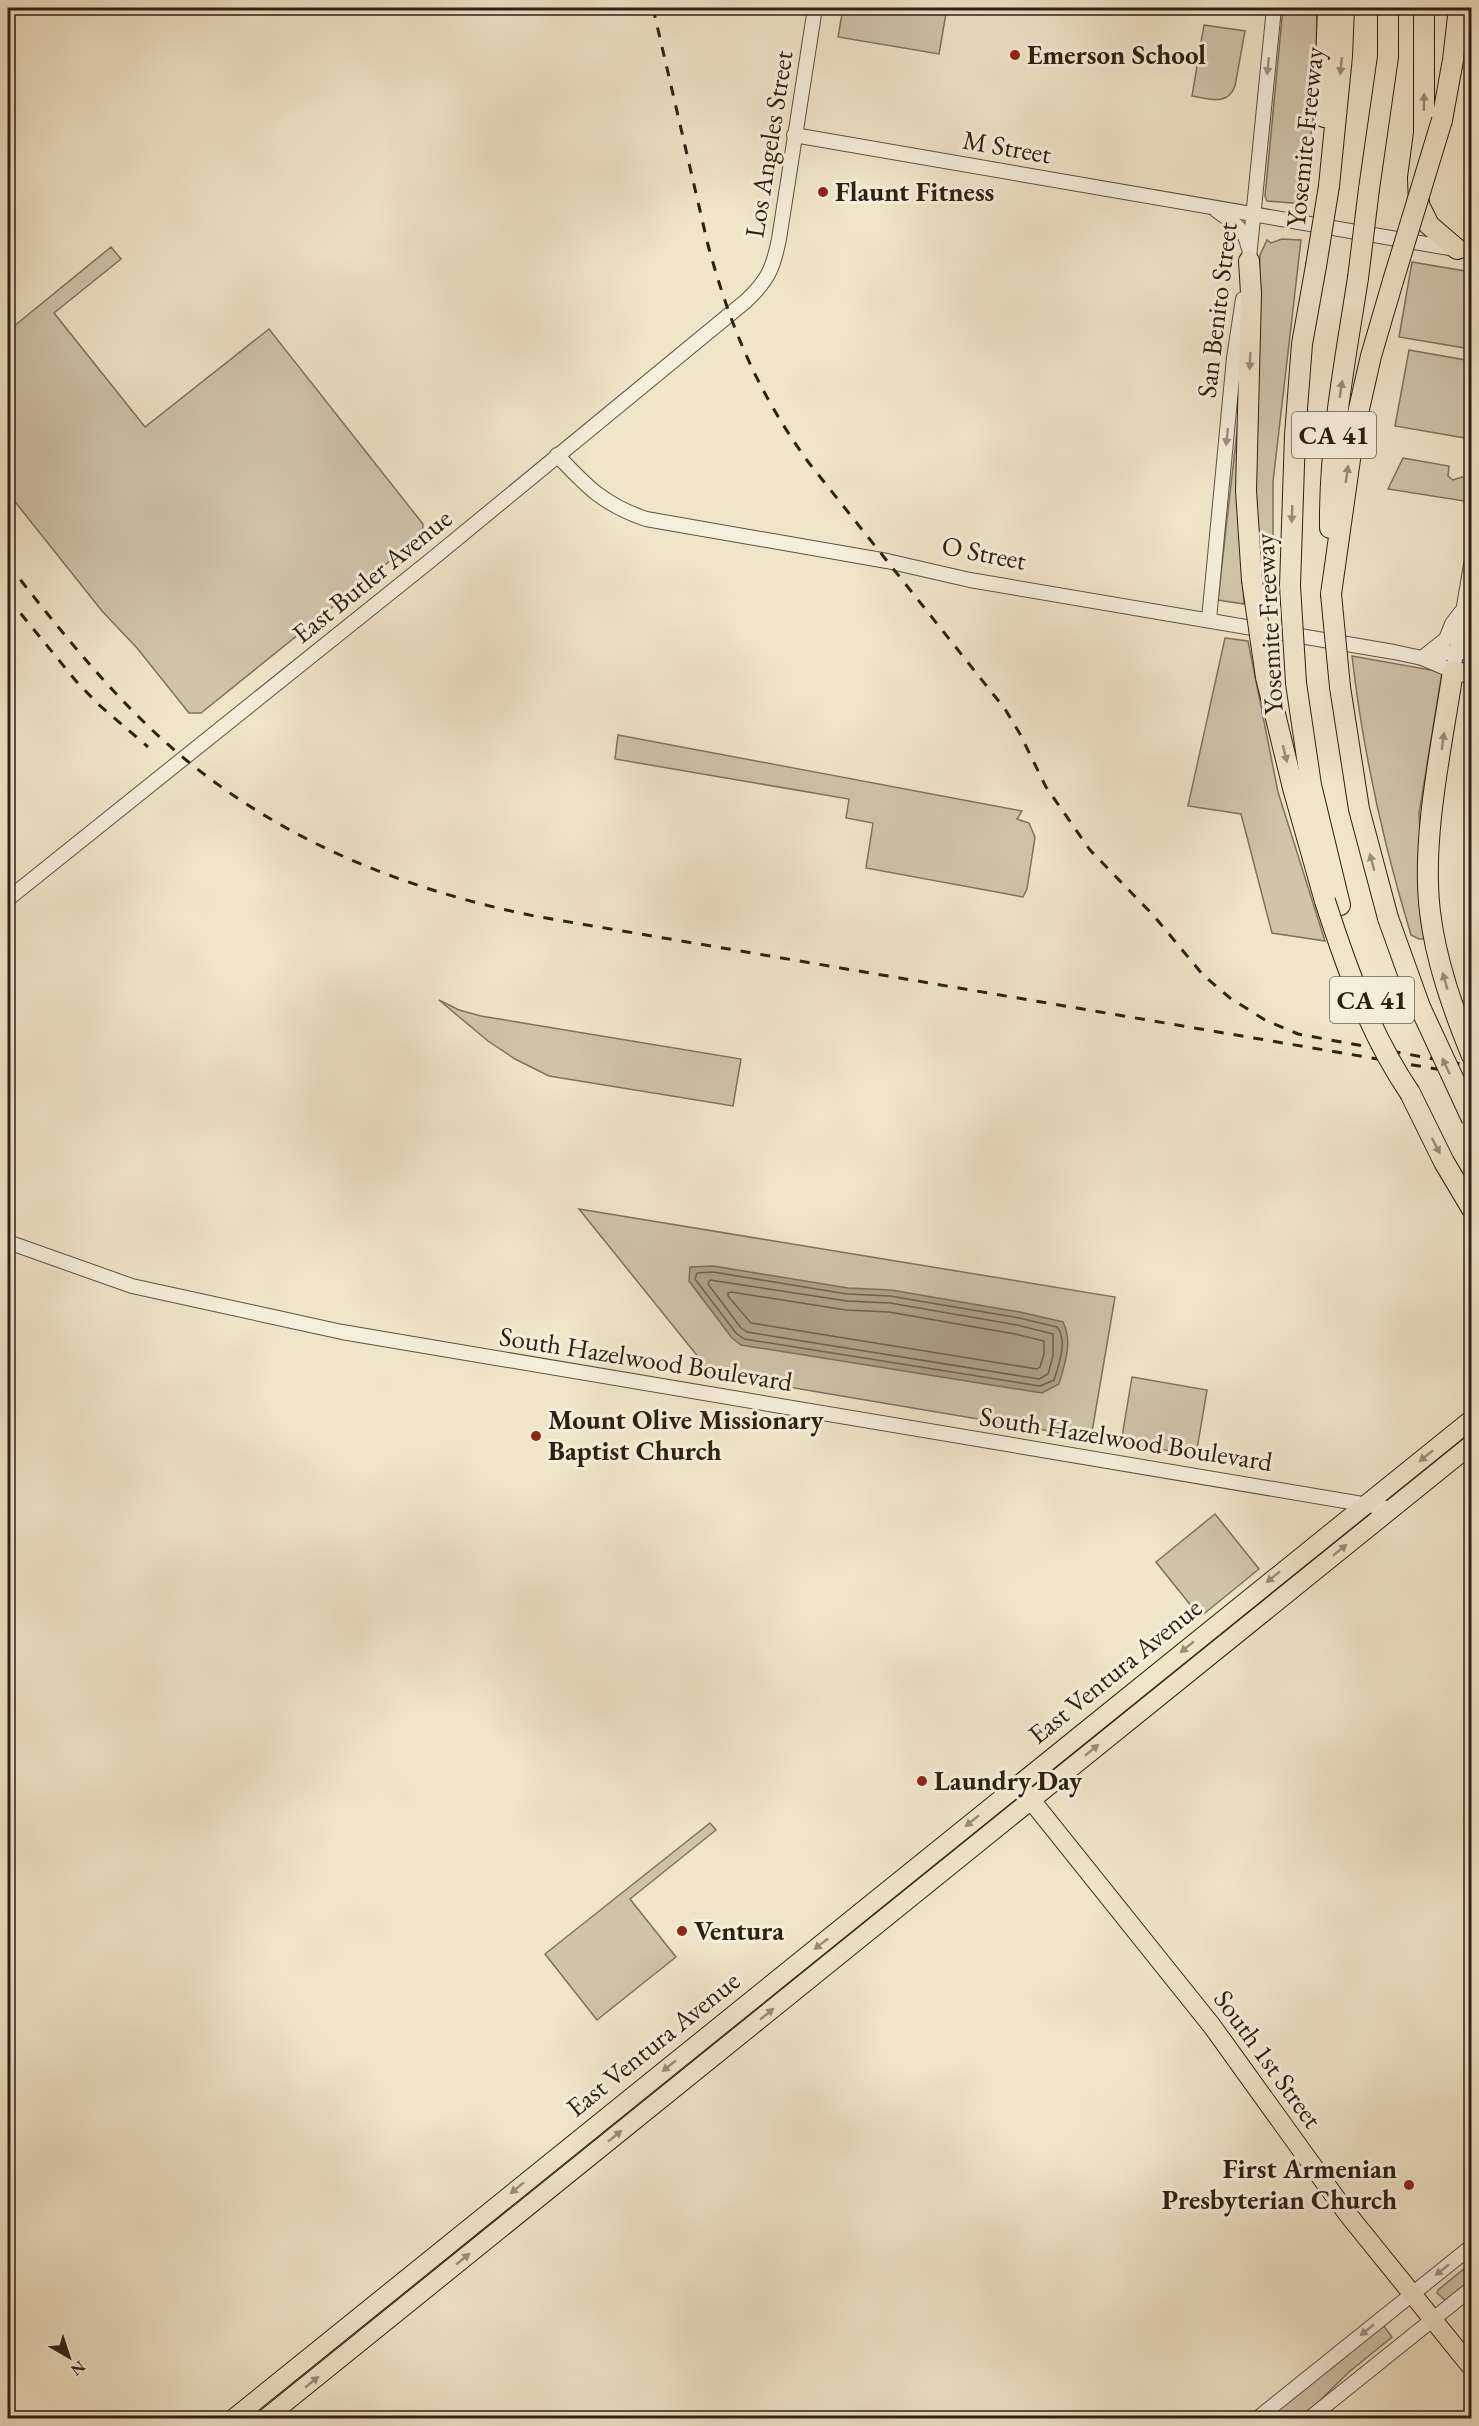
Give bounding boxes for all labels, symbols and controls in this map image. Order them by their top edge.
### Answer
place label: Emerson School [1027,37,1206,72]
street label: Yosemite Freeway [1278,45,1331,229]
street label: Los Angeles Street [736,47,801,240]
marker: Emerson School [1008,48,1022,62]
one-way arrow [1263,56,1273,75]
one-way arrow [1336,56,1346,75]
one-way arrow [1419,92,1429,111]
street label: M Street [960,122,1054,172]
place label: Flaunt Fitness [835,174,994,209]
marker: Flaunt Fitness [816,185,830,199]
street label: San Benito Street [1188,220,1245,400]
one-way arrow [1245,351,1254,370]
one-way arrow [1336,380,1345,399]
road number: CA 41 [1292,412,1376,458]
one-way arrow [1222,428,1232,447]
one-way arrow [1343,464,1352,483]
street label: East Butler Avenue [285,501,459,651]
one-way arrow [1287,505,1296,524]
street label: O Street [939,527,1030,578]
street label: Yosemite Freeway [1246,532,1291,716]
one-way arrow [1438,732,1447,751]
one-way arrow [1281,745,1291,763]
one-way arrow [1367,853,1376,871]
one-way arrow [1440,972,1449,990]
road number: CA 41 [1330,977,1414,1023]
one-way arrow [1441,1058,1450,1075]
one-way arrow [1430,1137,1440,1155]
street label: South Hazelwood Boulevard [497,1318,795,1399]
street label: South Hazelwood Boulevard [977,1398,1275,1479]
place label: Mount Olive Missionary Baptist Church [548,1402,824,1468]
marker: Mount Olive Missionary Baptist Church [529,1429,543,1443]
one-way arrow [1418,1449,1434,1462]
one-way arrow [1333,1545,1348,1557]
one-way arrow [1266,1571,1281,1583]
street label: East Ventura Avenue [1021,1590,1209,1751]
one-way arrow [1179,1640,1195,1653]
one-way arrow [1085,1744,1100,1757]
place label: Laundry Day [934,1763,1083,1798]
marker: Laundry Day [915,1774,929,1788]
one-way arrow [965,1814,980,1827]
place label: Ventura [694,1913,784,1948]
marker: Ventura [675,1924,689,1938]
one-way arrow [813,1938,829,1951]
street label: East Ventura Avenue [559,1963,747,2124]
street label: South 1st Street [1206,1983,1331,2135]
one-way arrow [759,2008,775,2021]
one-way arrow [661,2059,676,2071]
one-way arrow [607,2130,623,2143]
place label: First Armenian Presbyterian Church [1162,2151,1397,2217]
marker: First Armenian Presbyterian Church [1402,2178,1416,2192]
one-way arrow [509,2182,525,2195]
one-way arrow [455,2253,470,2266]
one-way arrow [1434,2263,1450,2276]
one-way arrow [1359,2324,1375,2337]
north arrow [39,2327,99,2387]
text: N [66,2356,90,2381]
one-way arrow [304,2375,320,2388]

